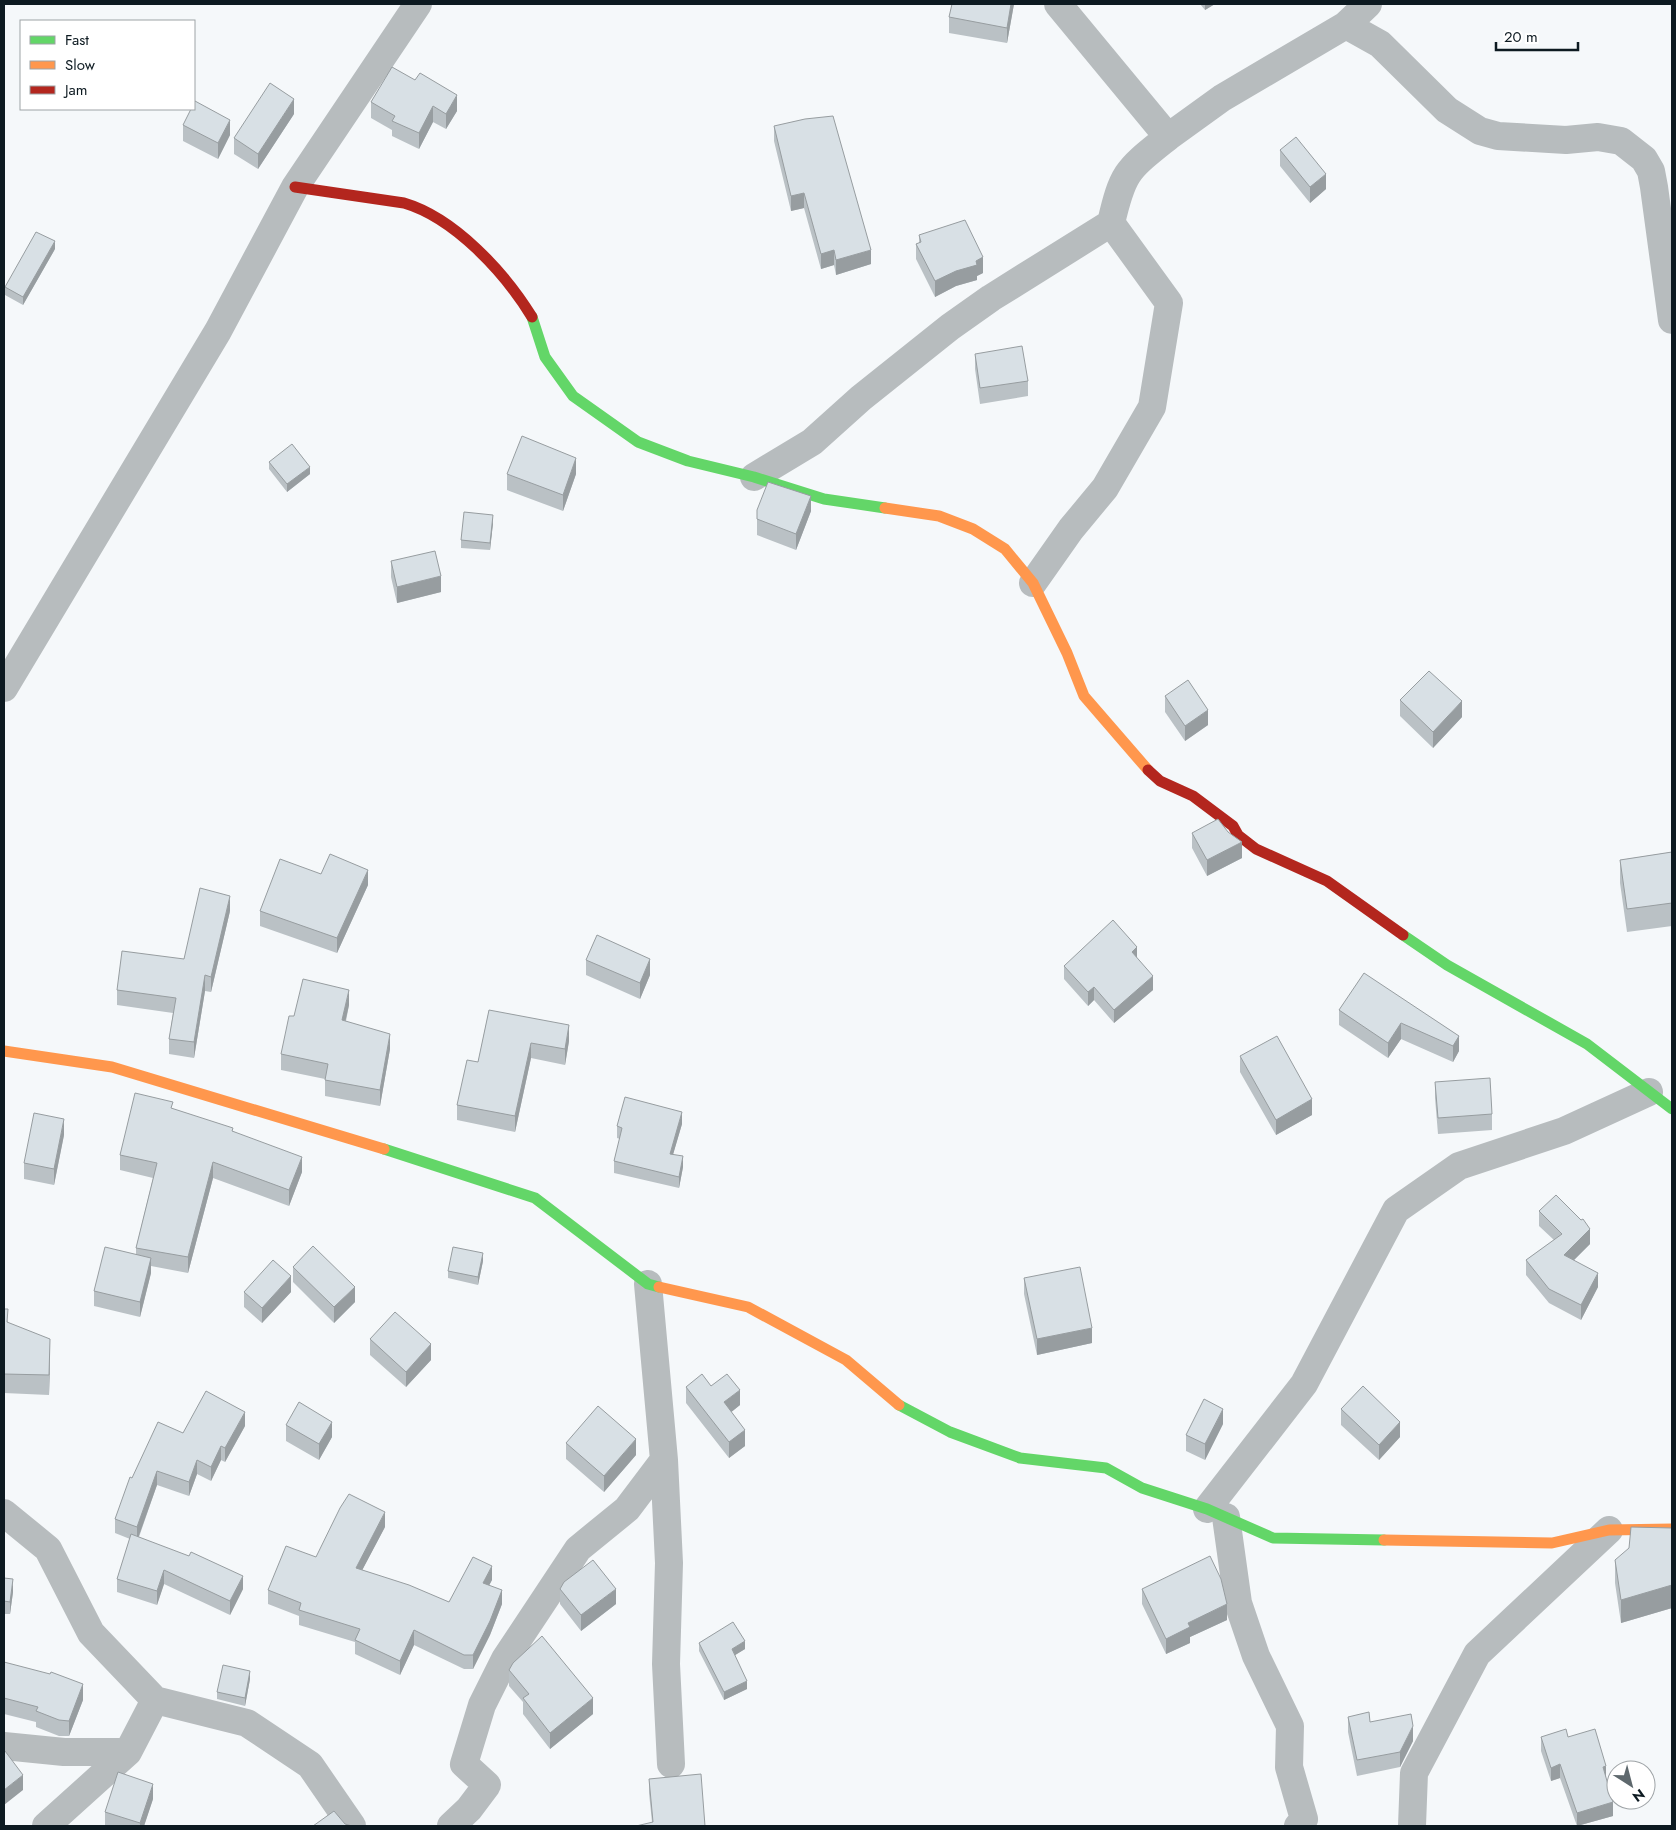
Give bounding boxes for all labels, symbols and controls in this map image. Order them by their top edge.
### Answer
legend [20,20,195,110]
scale bar [1496,20,1578,52]
text: 20 m [1504,26,1538,48]
text: Fast [65,29,89,51]
text: Slow [65,54,96,76]
text: Jam [63,79,88,101]
north arrow [1606,1760,1656,1810]
text: N [1628,1784,1649,1807]

